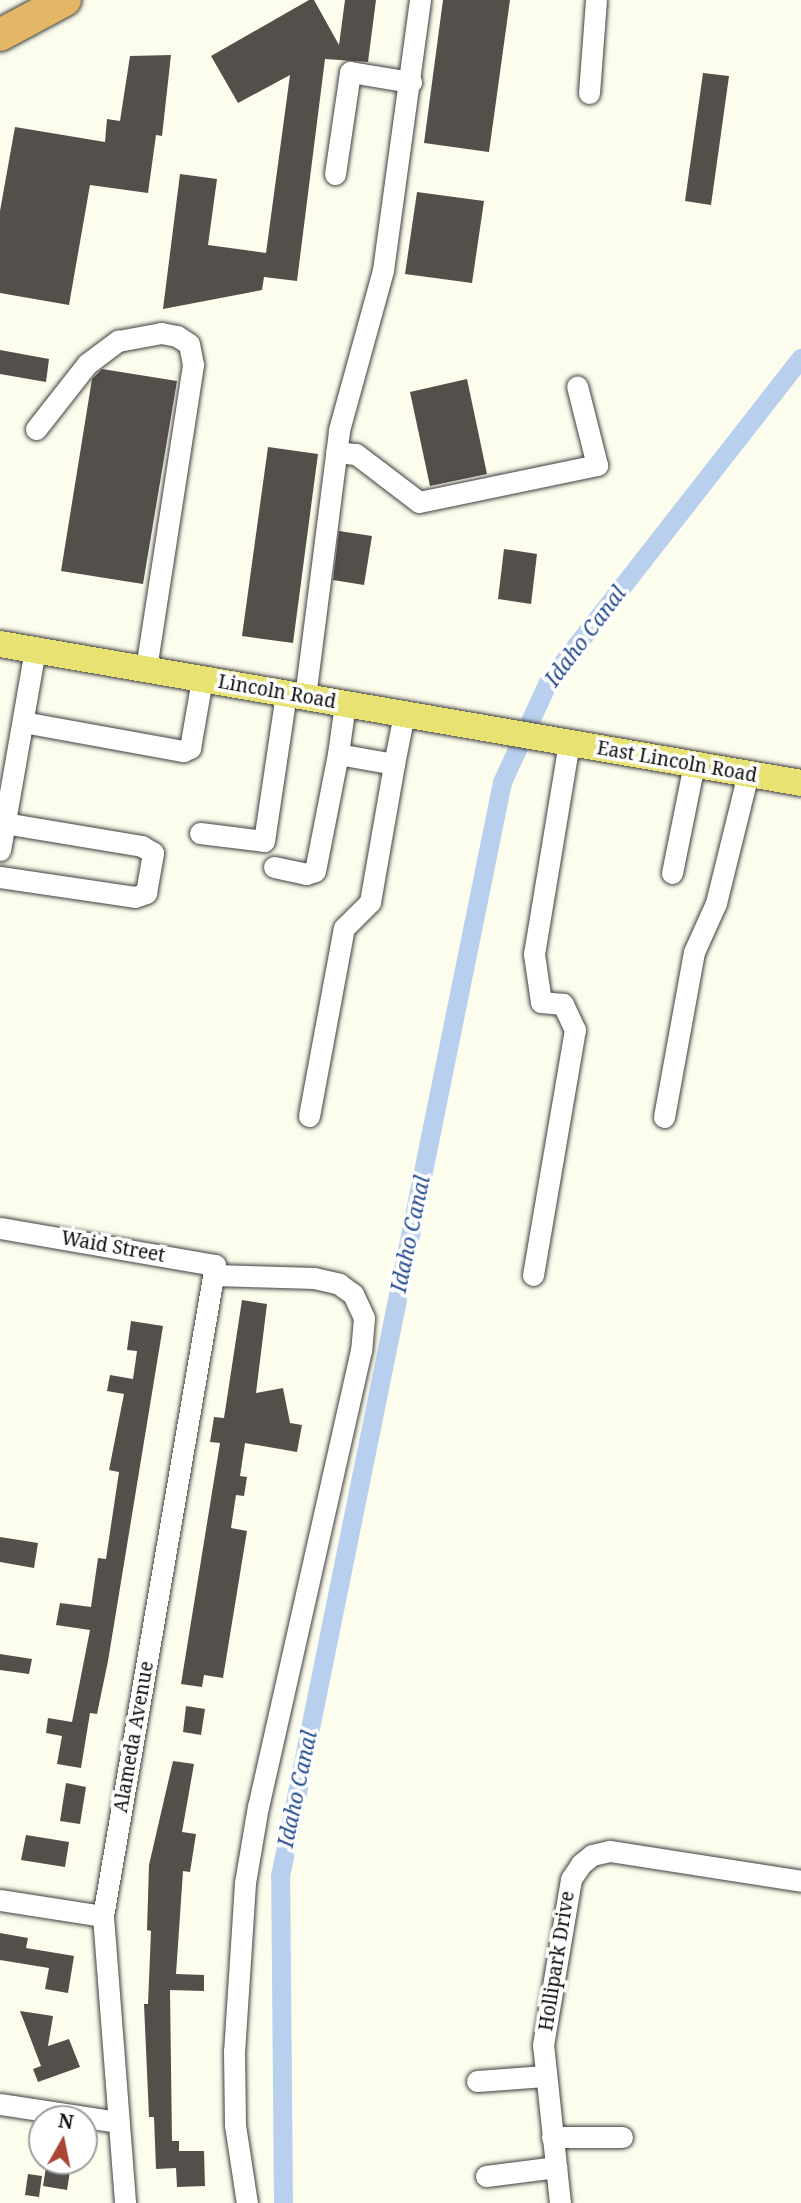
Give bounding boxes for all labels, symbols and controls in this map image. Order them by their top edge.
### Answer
water label: Idaho Canal [539,581,631,691]
street label: Lincoln Road [216,670,338,714]
street label: East Lincoln Road [595,737,759,787]
water label: Idaho Canal [385,1173,435,1295]
street label: Waid Street [59,1227,167,1267]
street label: Alameda Avenue [109,1660,159,1814]
water label: Idaho Canal [272,1728,322,1850]
street label: Hollipark Drive [535,1889,579,2033]
north arrow [28,2105,98,2175]
text: N [57,2107,75,2135]

